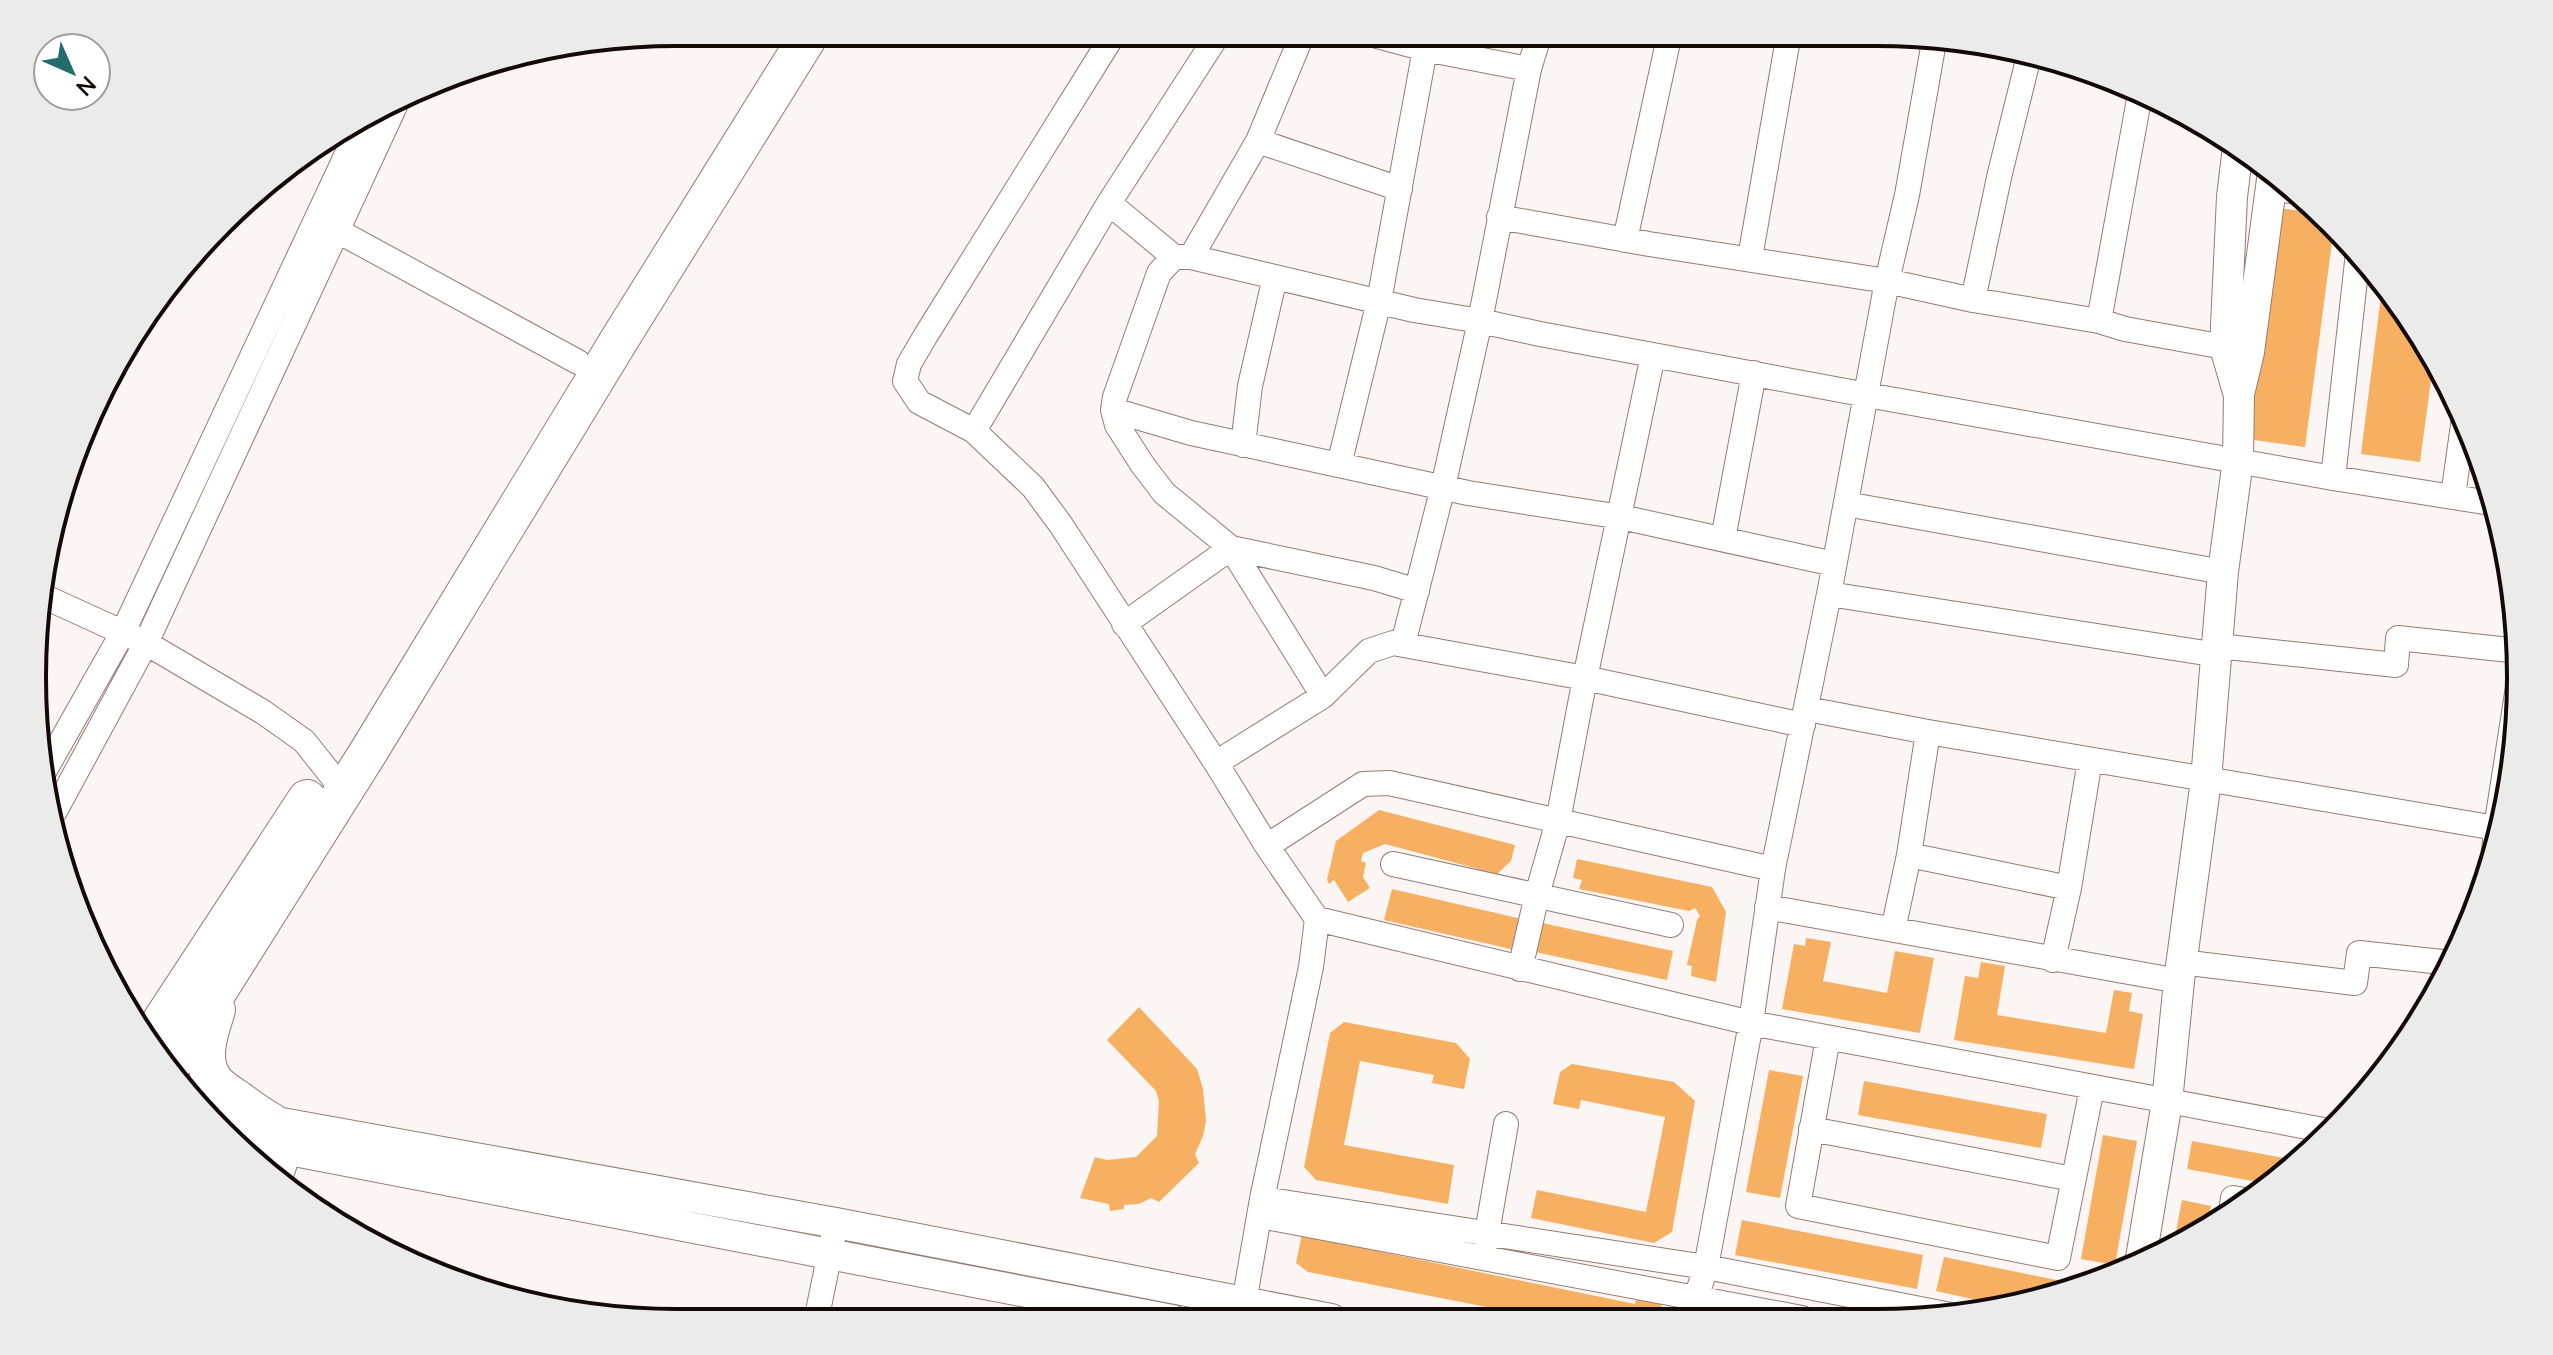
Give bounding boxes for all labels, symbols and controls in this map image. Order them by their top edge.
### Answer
north arrow [32,32,112,112]
text: N [71,71,102,102]

